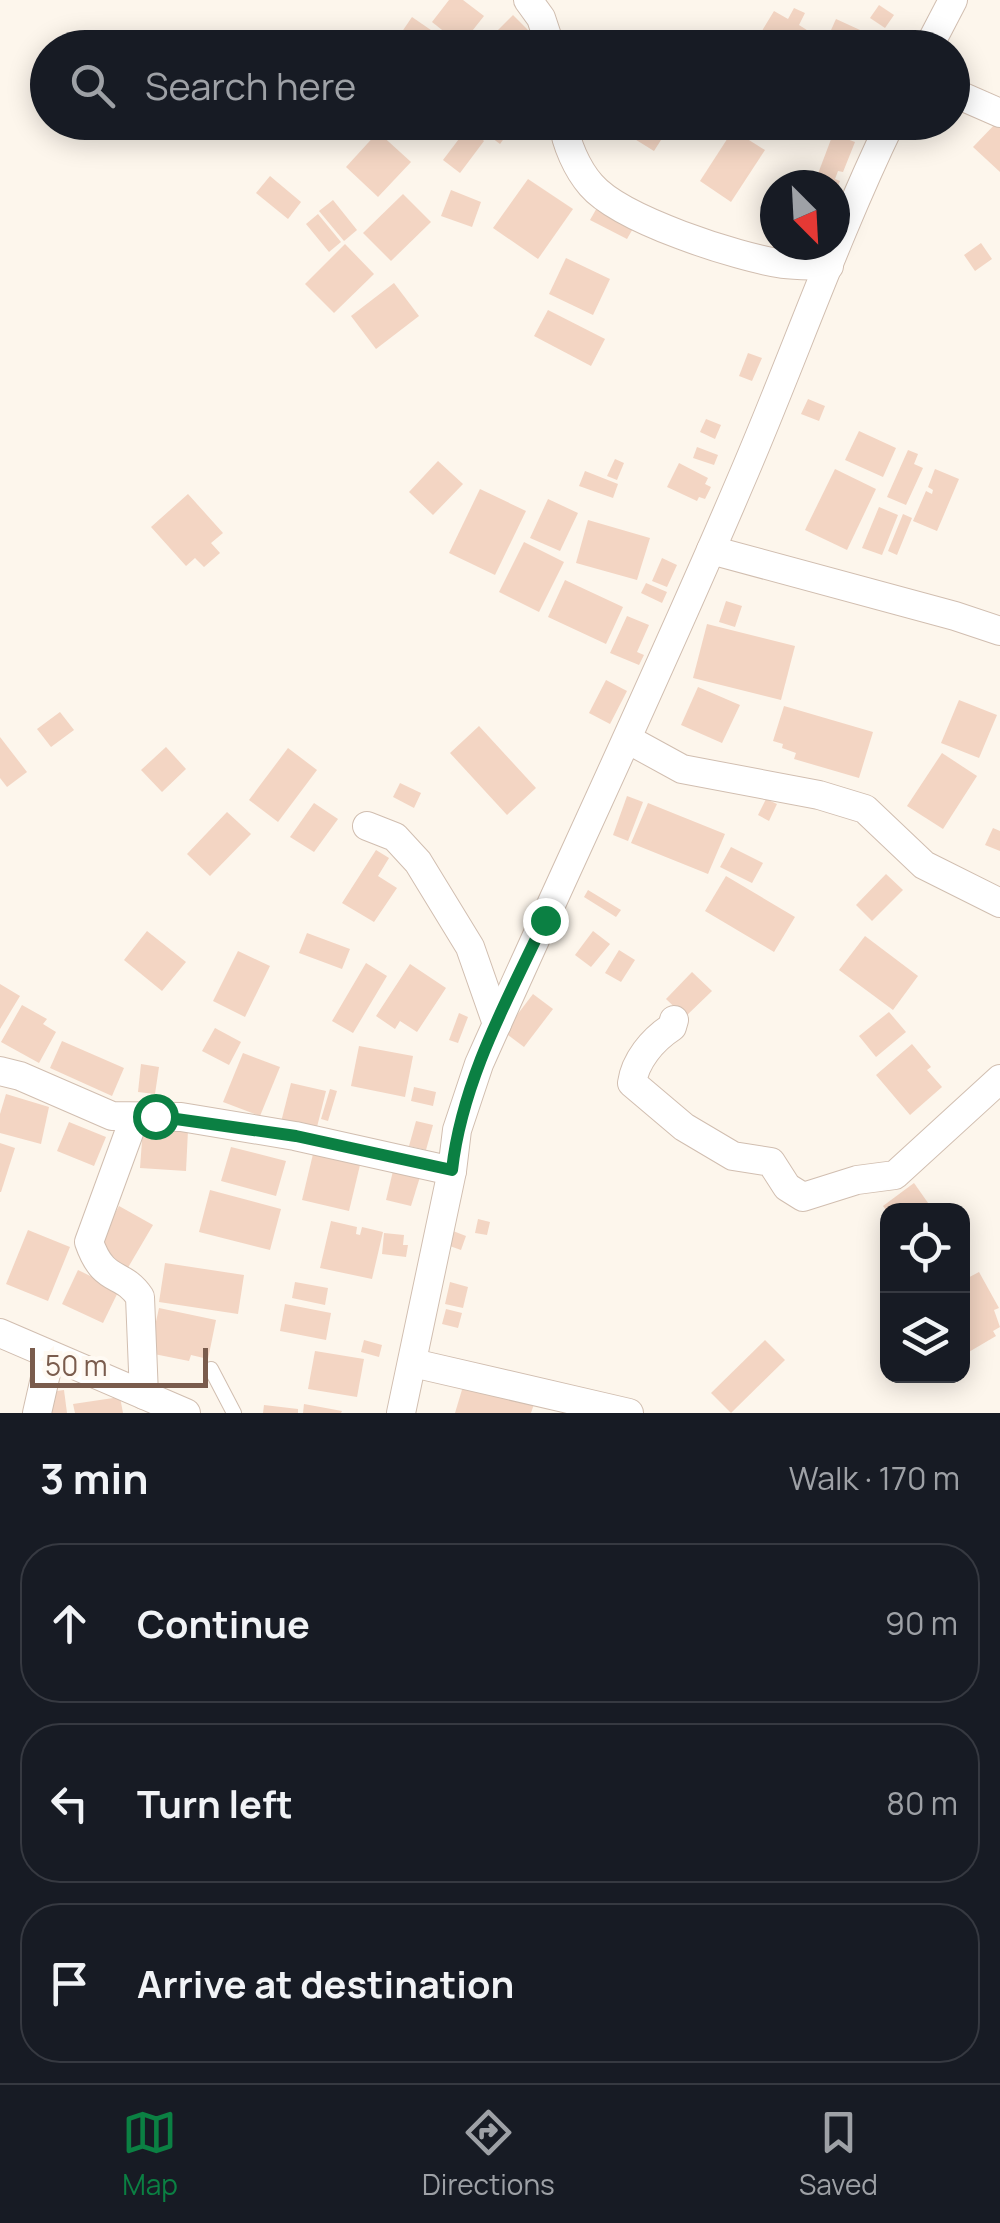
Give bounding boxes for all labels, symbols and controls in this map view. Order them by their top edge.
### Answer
search box [30,30,970,140]
icon: search [65,58,120,113]
text: Search here [145,59,356,111]
north arrow [760,170,850,260]
route end [523,898,569,944]
route start [133,1094,179,1140]
map controls [880,1203,970,1383]
button: locate [880,1203,970,1293]
button: layers [880,1293,970,1383]
scale bar [30,1343,208,1388]
text: 50 m [45,1346,108,1384]
text: 3 min [40,1449,149,1507]
text: Walk · 170 m [789,1456,960,1500]
icon: ahead [42,1596,97,1651]
text: Continue [137,1597,310,1649]
text: 90 m [885,1601,958,1645]
icon: left [42,1776,97,1831]
text: Turn left [137,1777,293,1829]
text: 80 m [886,1781,958,1825]
icon: arrive [42,1956,97,2011]
text: Arrive at destination [137,1957,514,2009]
tab: Map [122,2105,178,2203]
tab: Directions [422,2105,555,2203]
tab: Saved [799,2105,878,2203]

